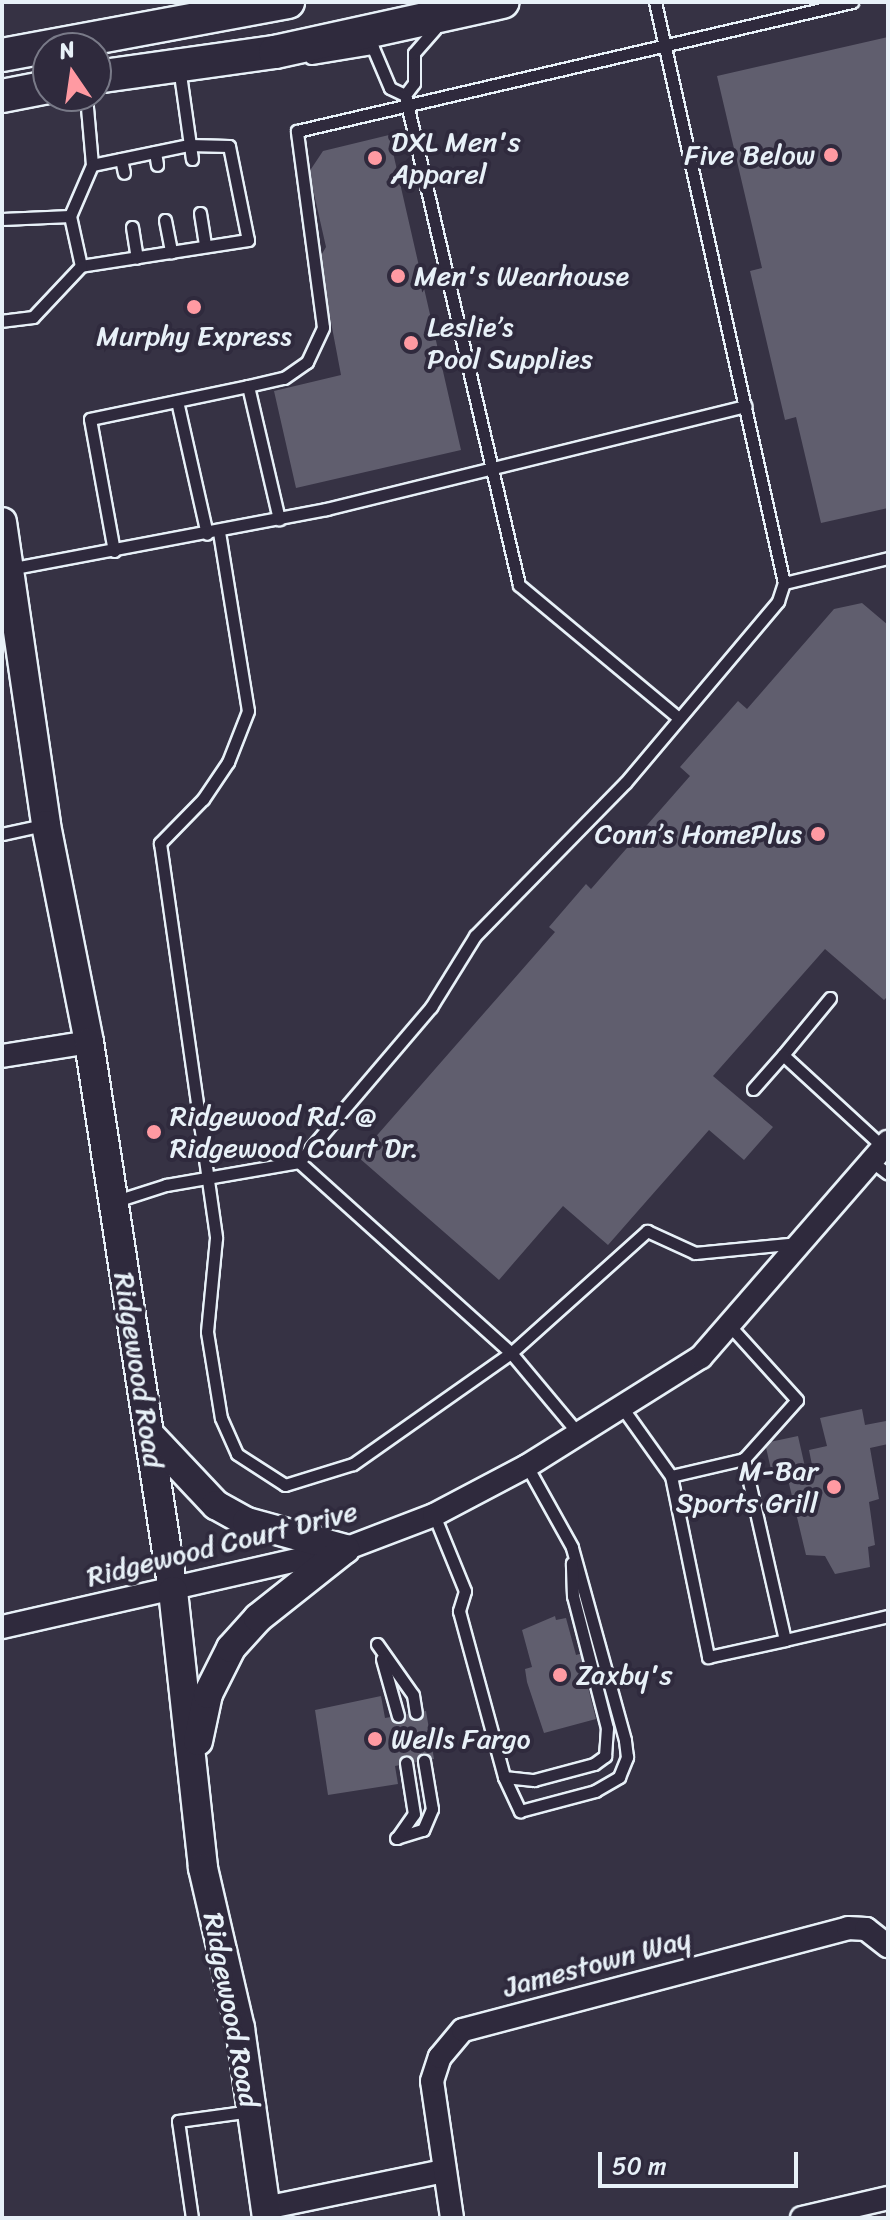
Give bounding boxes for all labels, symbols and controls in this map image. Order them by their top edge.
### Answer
text: N [55,29,79,71]
north arrow [32,32,112,112]
place label: DXL Men's Apparel [391,125,521,191]
place label: Five Below [684,138,815,172]
marker: Five Below [822,146,840,164]
marker: DXL Men's Apparel [366,149,384,167]
place label: Men's Wearhouse [414,259,628,293]
marker: Men's Wearhouse [389,267,407,285]
marker: Murphy Express [185,298,203,316]
place label: Leslie’s Pool Supplies [427,310,592,376]
place label: Murphy Express [96,319,292,353]
marker: Leslie’s Pool Supplies [402,334,420,352]
place label: Conn’s HomePlus [595,817,802,851]
marker: Conn’s HomePlus [809,825,827,843]
place label: Ridgewood Rd. @ Ridgewood Court Dr. [170,1099,420,1165]
marker: Ridgewood Rd. @ Ridgewood Court Dr. [145,1123,163,1141]
street label: Ridgewood Road [107,1270,171,1470]
place label: M-Bar Sports Grill [676,1454,818,1520]
marker: M-Bar Sports Grill [825,1478,843,1496]
street label: Ridgewood Court Drive [83,1494,361,1594]
place label: Zaxby's [576,1658,672,1692]
marker: Zaxby's [551,1666,569,1684]
place label: Wells Fargo [391,1722,531,1756]
marker: Wells Fargo [366,1730,384,1748]
street label: Ridgewood Road [196,1910,266,2110]
street label: Jamestown Way [499,1922,695,2004]
scale bar [602,2136,802,2186]
text: 50 m [612,2145,667,2187]

